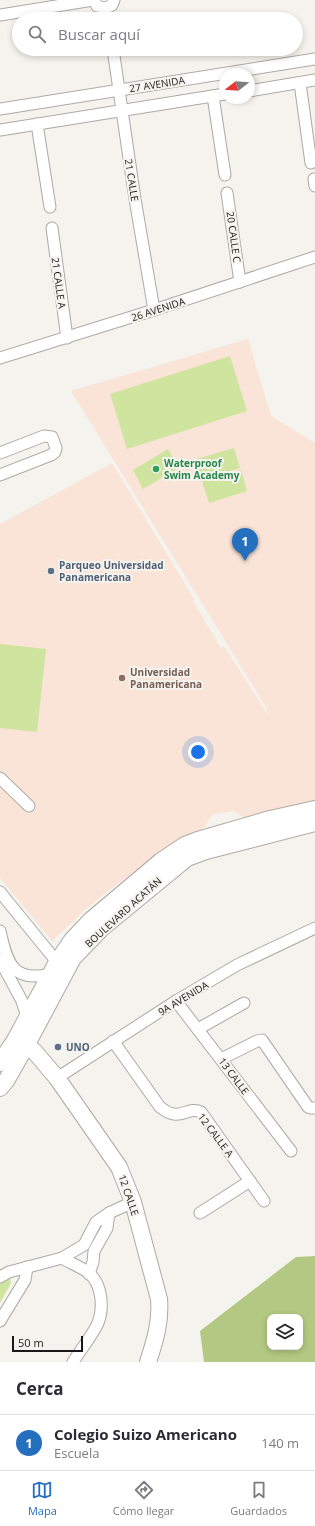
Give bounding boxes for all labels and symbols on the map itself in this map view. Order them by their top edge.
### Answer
north arrow [219,68,255,104]
street label: 27 AVENIDA [128,73,186,95]
street label: 21 CALLE [122,158,142,202]
street label: 20 CALLE C [223,210,245,264]
street label: 21 CALLE A [48,256,70,310]
street label: 26 AVENIDA [129,294,187,324]
place label: Waterproof Swim Academy [164,456,240,482]
marker: Waterproof Swim Academy [151,464,161,474]
pin: 1 [232,528,258,561]
place label: Parqueo Universidad Panamericana [59,558,164,584]
marker: Parqueo Universidad Panamericana [46,566,56,576]
place label: Universidad Panamericana [130,665,202,691]
marker: Universidad Panamericana [117,673,127,683]
your location [188,742,208,762]
street label: BOULEVARD ACATÁN [82,874,164,950]
street label: 9A AVENIDA [155,977,211,1019]
place label: UNO [66,1040,90,1054]
marker: UNO [53,1042,63,1052]
street label: 13 CALLE [216,1055,252,1097]
street label: 12 CALLE A [195,1110,238,1160]
street label: 12 CALLE [115,1173,143,1217]
scale bar [12,1334,83,1353]

